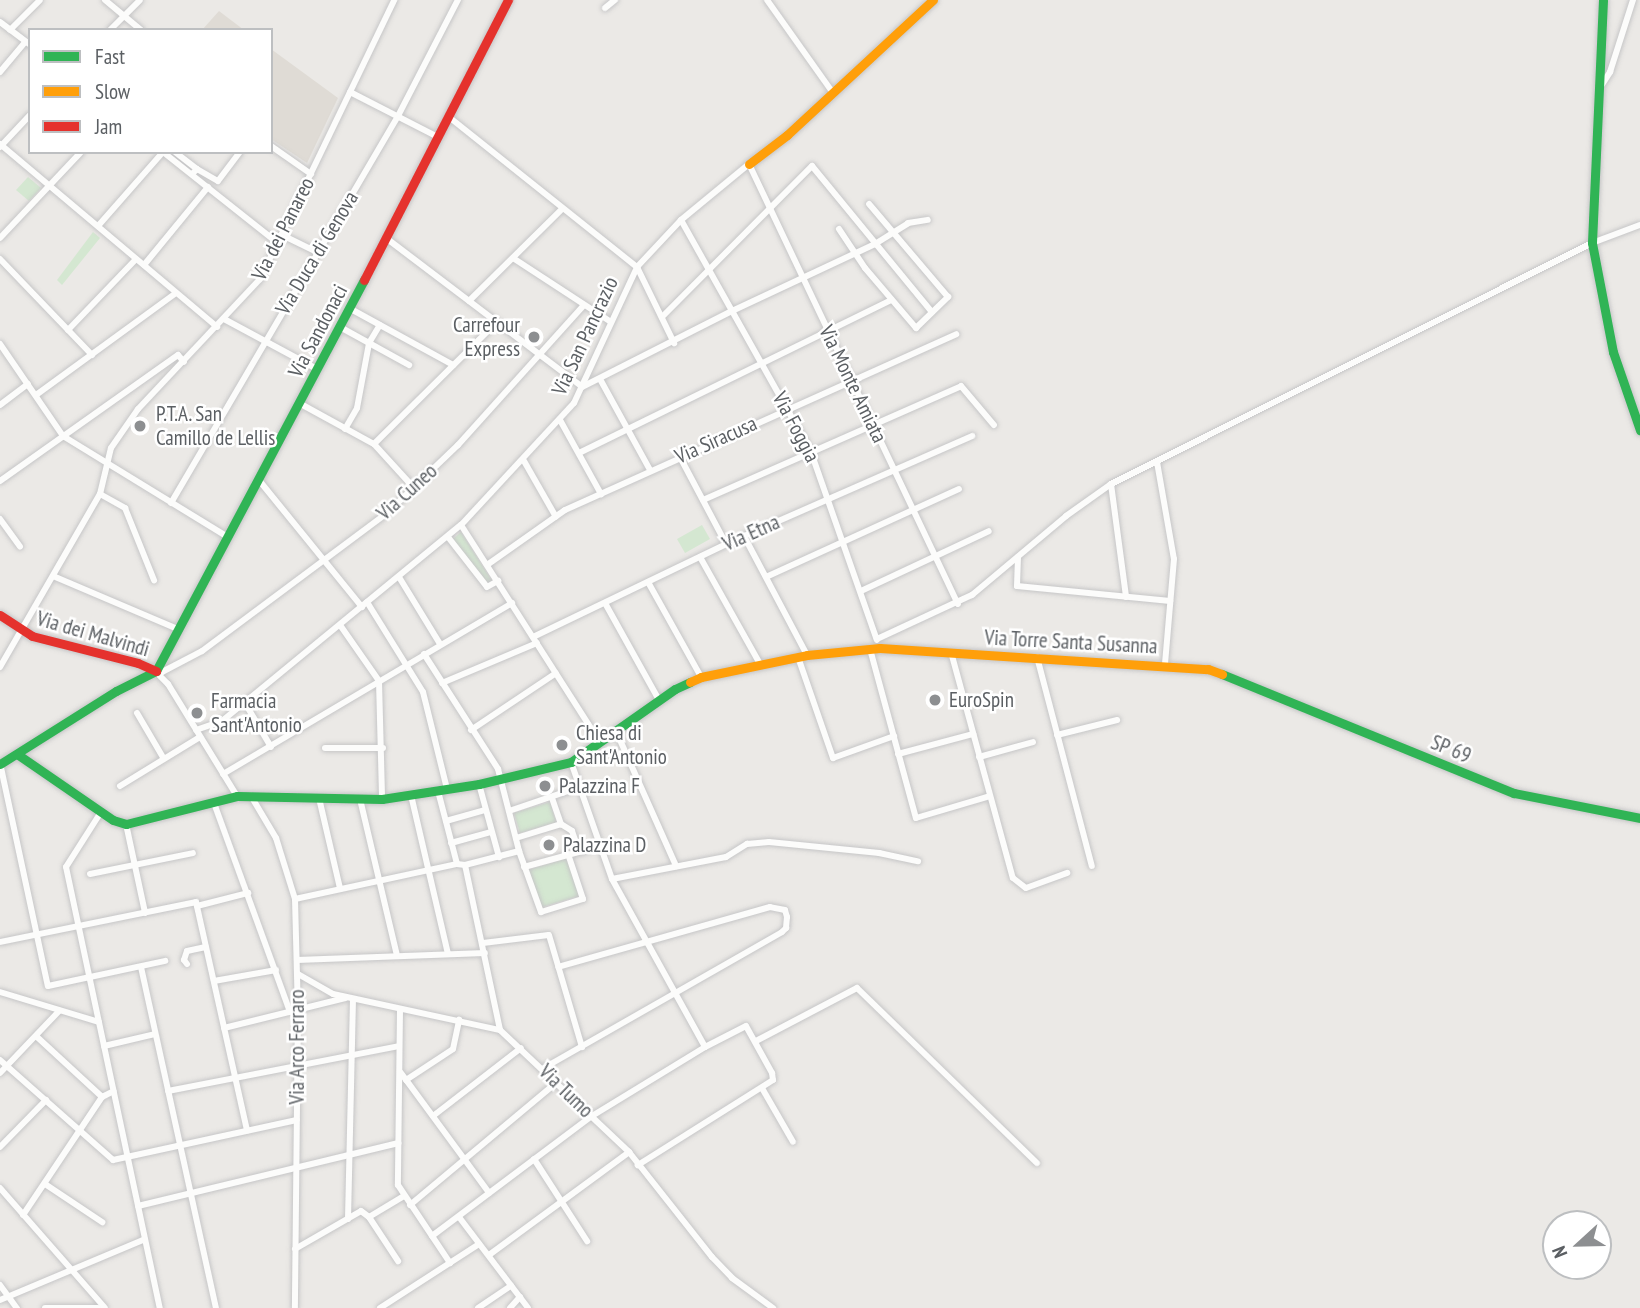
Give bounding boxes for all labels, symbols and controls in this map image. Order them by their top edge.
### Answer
legend [28,28,273,154]
text: Fast [95,43,125,70]
text: Slow [95,78,130,105]
text: Jam [95,113,122,140]
street label: Via dei Panareo [246,173,320,285]
street label: Via Duca di Genova [270,187,364,319]
street label: Via San Pancrazio [547,273,623,399]
street label: Via Sandonaci [283,280,353,382]
place label: Carrefour Express [453,312,520,362]
street label: Via Monte Amiata [814,321,892,447]
marker: Carrefour Express [526,329,542,345]
street label: Via Foggia [767,388,825,466]
place label: P.T.A. San Camillo de Lellis [156,401,275,451]
street label: Via Siracusa [671,411,761,469]
marker: P.T.A. San Camillo de Lellis [130,416,150,436]
street label: Via Cuneo [372,458,442,526]
street label: Via Etna [719,509,783,557]
street label: Via dei Malvindi [34,606,152,662]
street label: Via Torre Santa Susanna [984,625,1158,659]
place label: EuroSpin [949,687,1014,713]
place label: Farmacia Sant'Antonio [211,688,302,738]
marker: EuroSpin [927,692,943,708]
marker: Farmacia Sant'Antonio [189,705,205,721]
place label: Chiesa di Sant'Antonio [576,720,667,770]
street label: SP 69 [1427,729,1475,769]
marker: Chiesa di Sant'Antonio [554,737,570,753]
place label: Palazzina F [559,773,640,799]
marker: Palazzina F [537,778,553,794]
place label: Palazzina D [563,832,646,858]
marker: Palazzina D [541,837,557,853]
street label: Via Arco Ferraro [284,989,310,1105]
street label: Via Tumo [533,1059,599,1123]
north arrow [1542,1210,1612,1280]
text: N [1546,1243,1572,1261]

